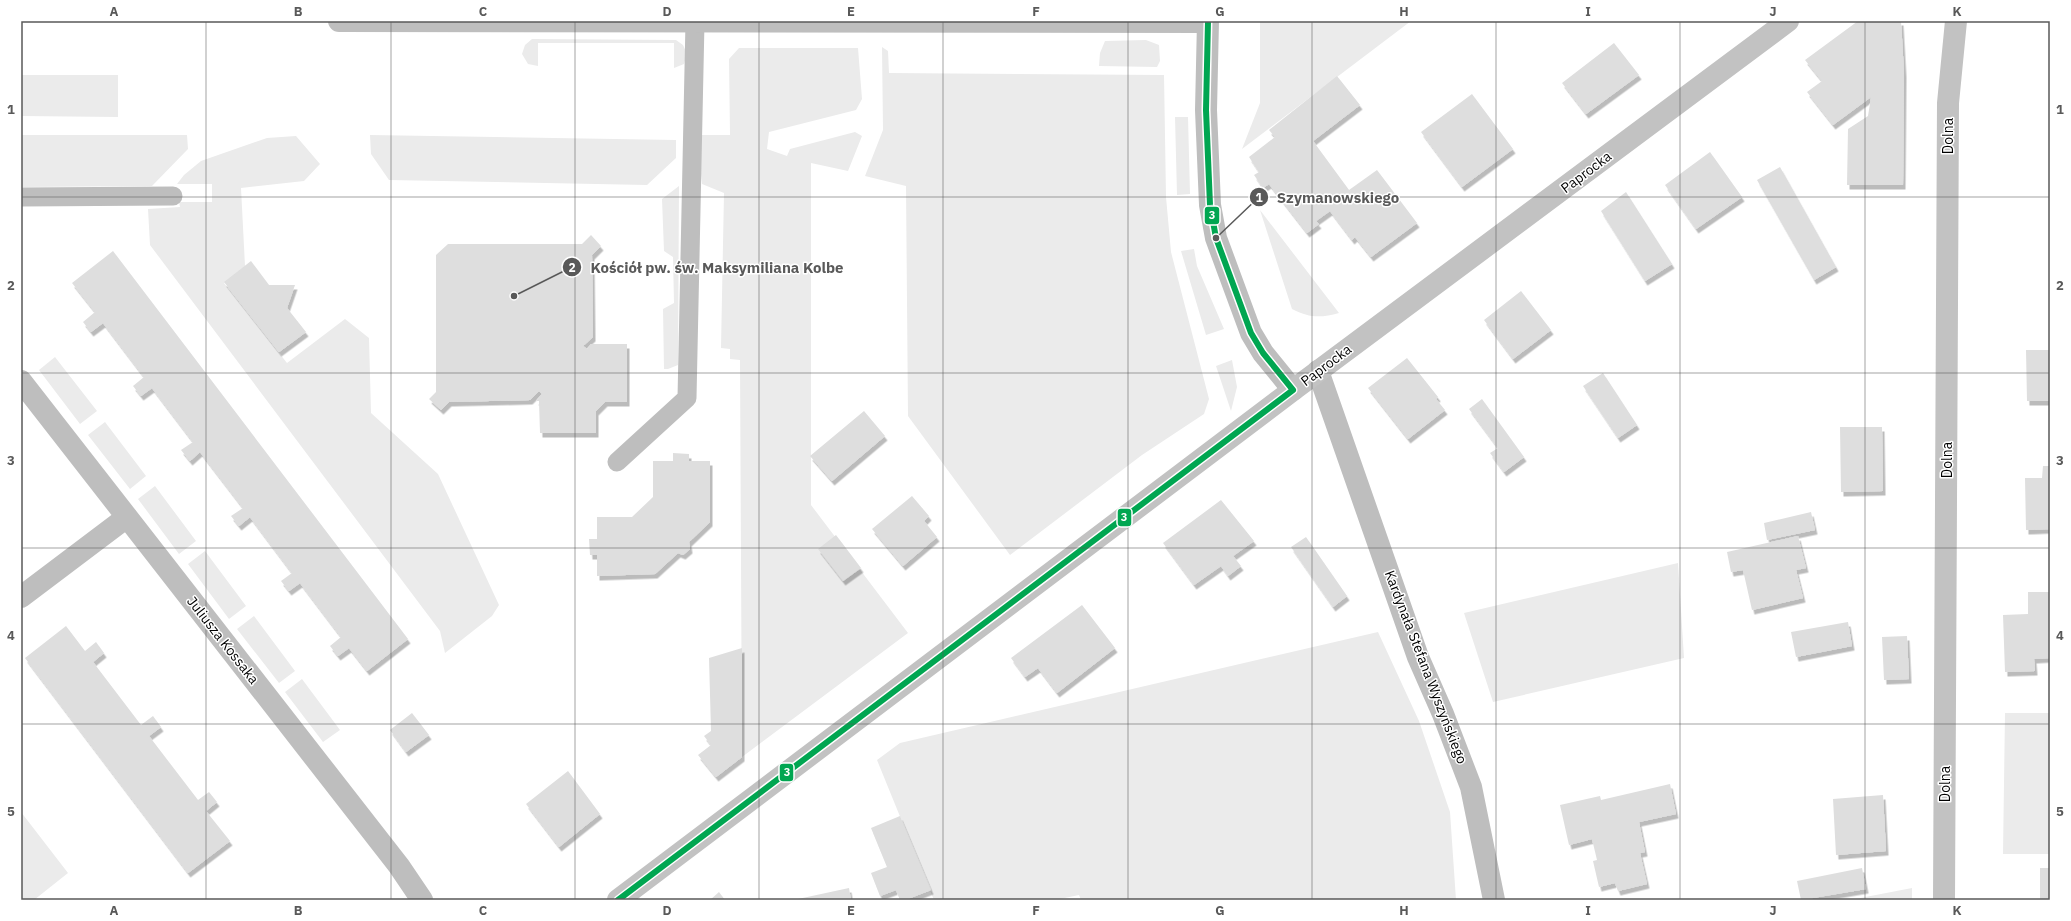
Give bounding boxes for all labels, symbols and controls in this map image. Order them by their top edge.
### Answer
text: A [110,3,119,20]
text: B [294,3,303,20]
text: C [479,3,488,20]
text: D [662,3,672,20]
text: E [847,3,855,20]
text: F [1032,3,1040,20]
text: G [1215,3,1225,20]
text: H [1399,3,1409,20]
text: I [1585,3,1591,20]
text: J [1769,3,1777,20]
text: K [1952,3,1962,20]
text: 1 [7,101,15,118]
text: 1 [2056,101,2064,118]
street label: Dolna [1939,117,1957,154]
street label: Paprocka [1557,147,1615,197]
callout: Szymanowskiego [1249,184,1407,211]
text: Szymanowskiego [1277,188,1399,207]
text: 1 [1255,190,1263,205]
line badge: 3 [1204,206,1220,225]
text: 3 [1209,208,1215,222]
callout: Kościół pw. św. Maksymiliana Kolbe [562,254,851,281]
text: Kościół pw. św. Maksymiliana Kolbe [590,258,844,277]
text: 2 [568,260,576,275]
text: 2 [7,277,15,294]
text: 2 [2056,277,2064,294]
street label: Paprocka [1297,340,1355,390]
street label: Dolna [1938,441,1956,478]
text: 3 [7,452,15,469]
text: 3 [2056,452,2064,469]
line badge: 3 [1117,508,1132,527]
text: 3 [1121,510,1127,524]
street label: Kardynała Stefana Wyszyńskiego [1381,568,1471,766]
street label: Juliusza Kossaka [183,593,263,688]
text: 4 [7,627,15,644]
text: 4 [2056,627,2064,644]
line badge: 3 [779,763,794,782]
text: 3 [784,765,790,779]
street label: Dolna [1936,765,1954,802]
text: 5 [7,803,15,820]
text: 5 [2056,803,2064,820]
text: A [110,902,119,919]
text: B [294,902,303,919]
text: C [479,902,488,919]
text: D [662,902,672,919]
text: E [847,902,855,919]
text: F [1032,902,1040,919]
text: G [1215,902,1225,919]
text: H [1399,902,1409,919]
text: I [1585,902,1591,919]
text: J [1769,902,1777,919]
text: K [1952,902,1962,919]

